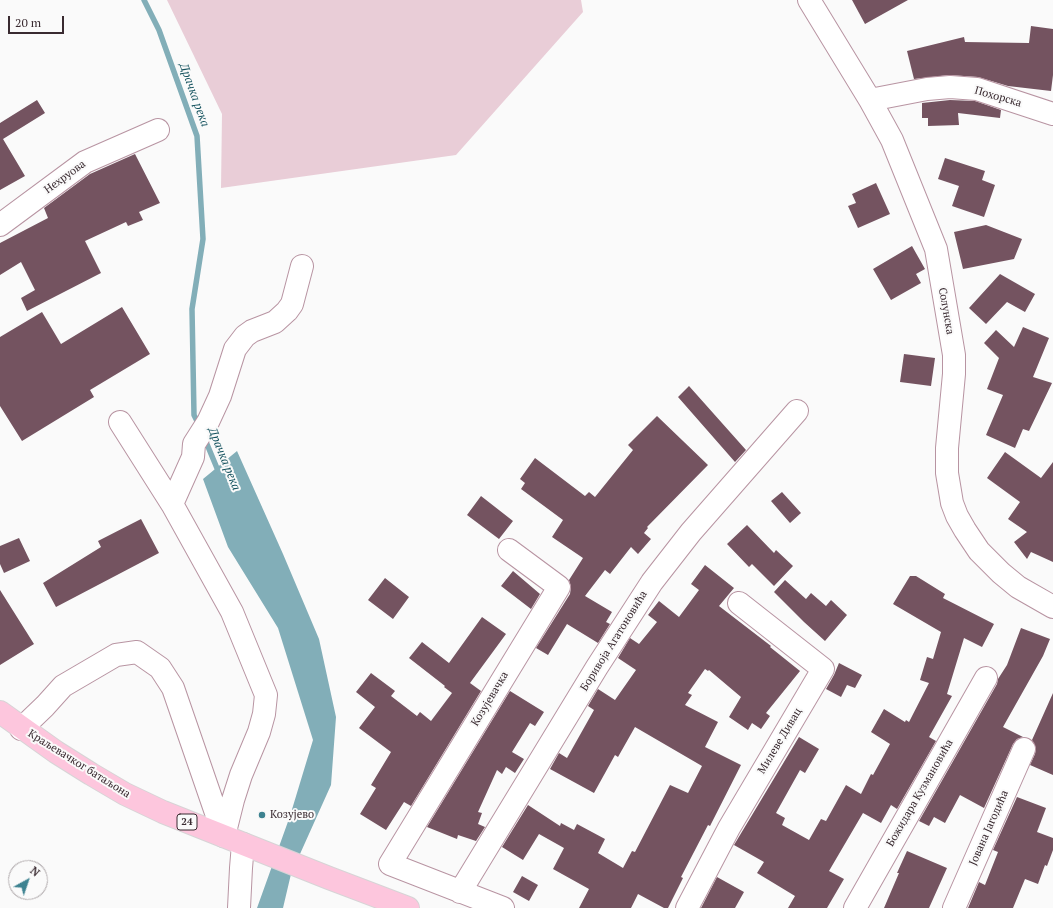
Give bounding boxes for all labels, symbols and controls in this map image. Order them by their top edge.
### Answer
scale bar [10,8,66,34]
text: 20 m [15,15,41,30]
water label: Драчка река [176,61,212,129]
street label: Похорска [973,84,1023,110]
street label: Нехруова [42,158,88,196]
street label: Солунска [935,286,957,336]
water label: Драчка река [205,425,243,493]
street label: Боривоја Агатоновића [578,588,650,694]
street label: Козујевачка [469,669,511,729]
street label: Милеве Дивац [755,706,805,776]
street label: Краљевачког батаљона [25,727,133,801]
street label: Божидара Кузмановића [884,737,956,849]
street label: Јована Јагодића [966,788,1012,868]
place label: Козујево [270,808,314,822]
marker: Козујево [257,810,267,820]
road number: 24 [177,814,197,830]
north arrow [8,860,48,900]
text: N [27,864,43,880]

